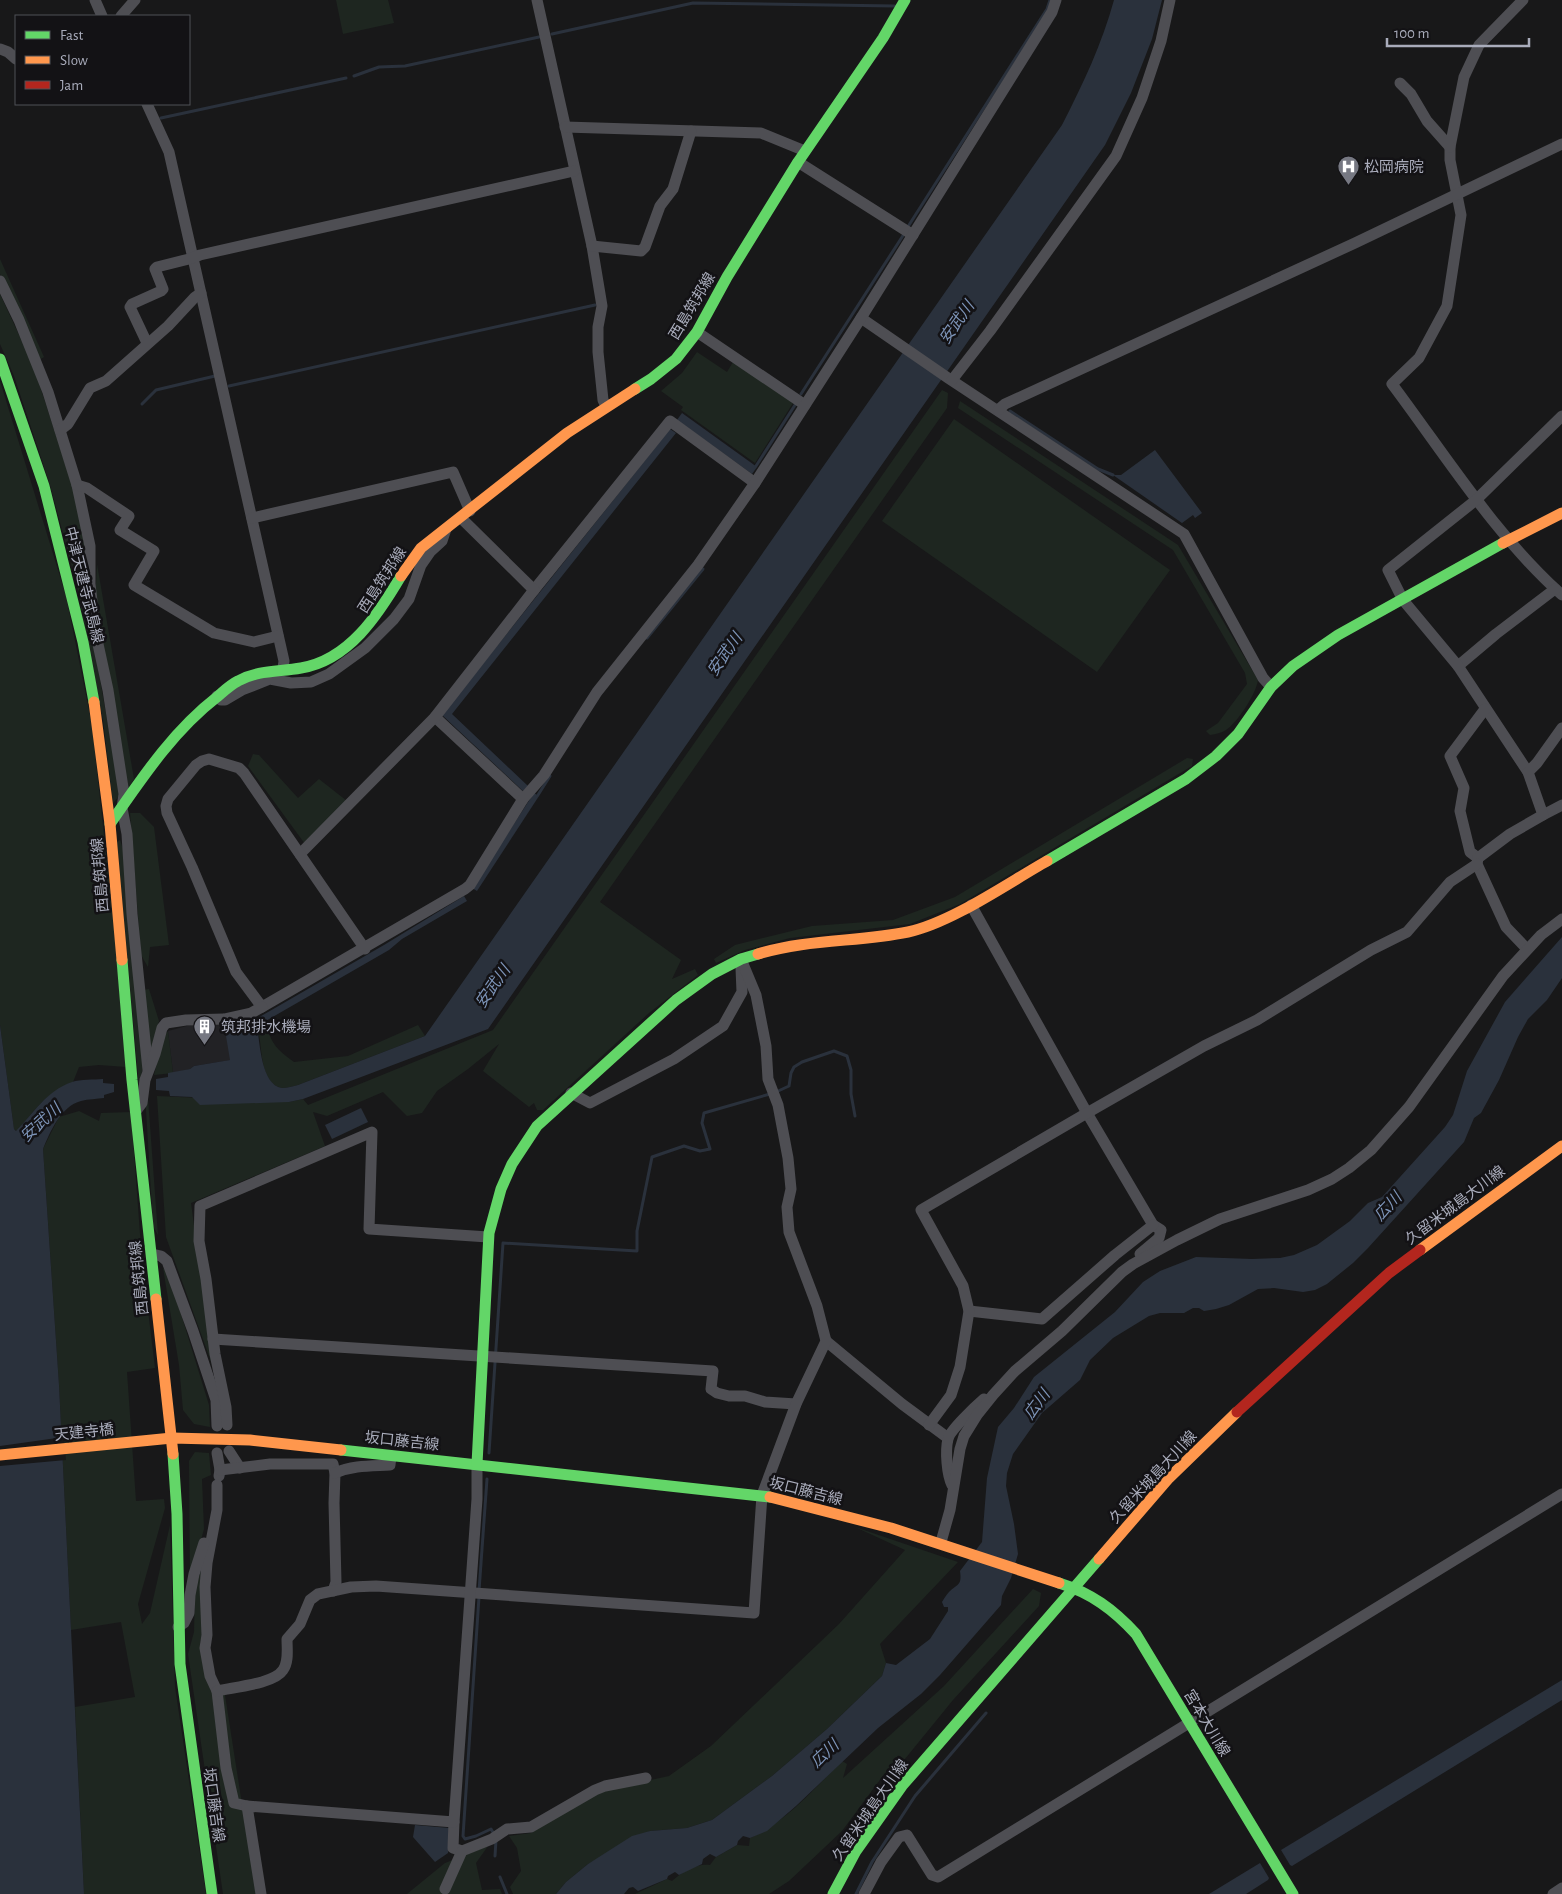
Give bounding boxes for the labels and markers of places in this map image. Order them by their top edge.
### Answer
hospital icon: 松岡病院 [1336,155,1360,186]
place label: 松岡病院 [1364,159,1424,175]
building icon: 筑邦排水機場 [193,1015,217,1046]
place label: 筑邦排水機場 [221,1018,311,1035]

